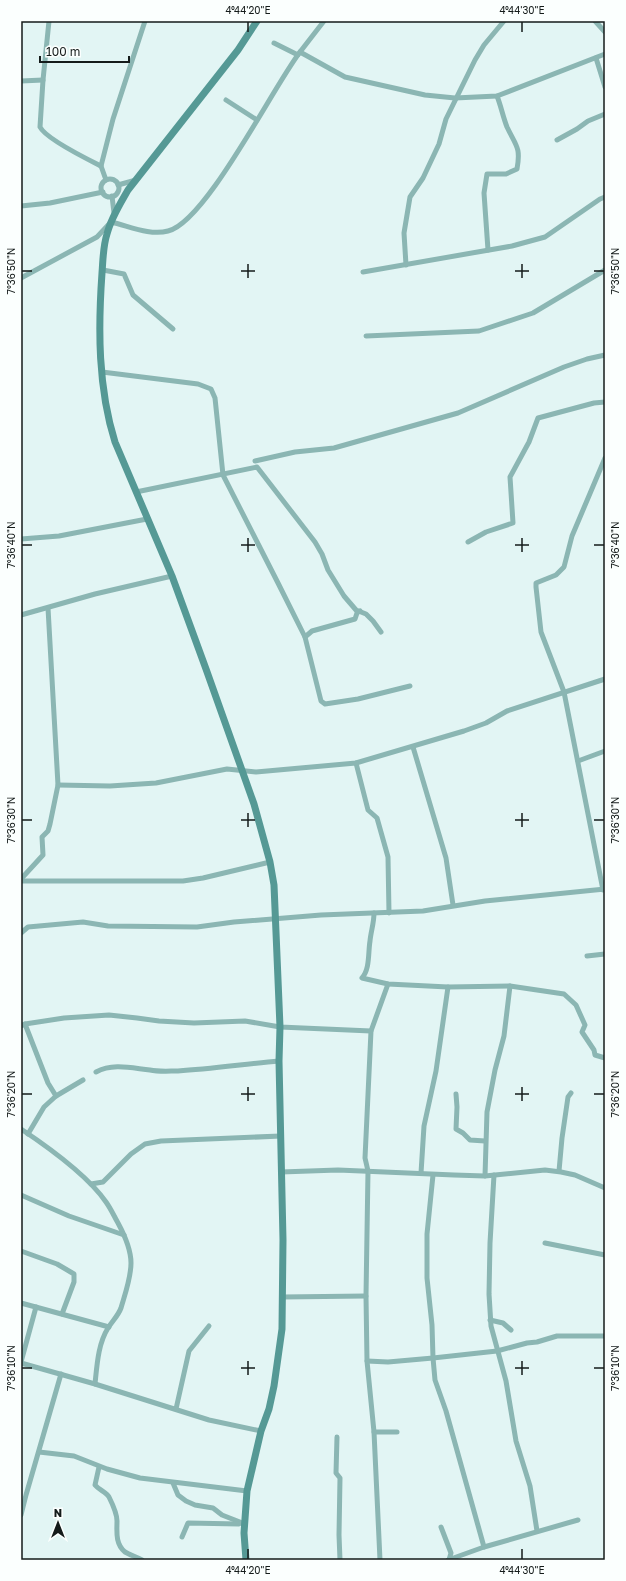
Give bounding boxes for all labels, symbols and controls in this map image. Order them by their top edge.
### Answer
text: 4°44'20"E [226,4,271,16]
text: 4°44'30"E [499,4,545,16]
scale bar [40,38,129,64]
text: 100 m [46,44,80,59]
text: 7°36'50"N [5,248,17,294]
text: 7°36'50"N [609,248,621,294]
text: 7°36'40"N [5,521,17,569]
text: 7°36'40"N [609,521,621,569]
text: 7°36'30"N [5,797,17,843]
text: 7°36'30"N [609,797,621,843]
text: 7°36'20"N [5,1071,17,1117]
text: 7°36'20"N [609,1071,621,1117]
text: 7°36'10"N [5,1345,17,1391]
text: 7°36'10"N [609,1345,621,1391]
north arrow [38,1503,78,1543]
text: N [54,1506,62,1519]
text: 4°44'20"E [226,1564,271,1576]
text: 4°44'30"E [499,1564,545,1576]

